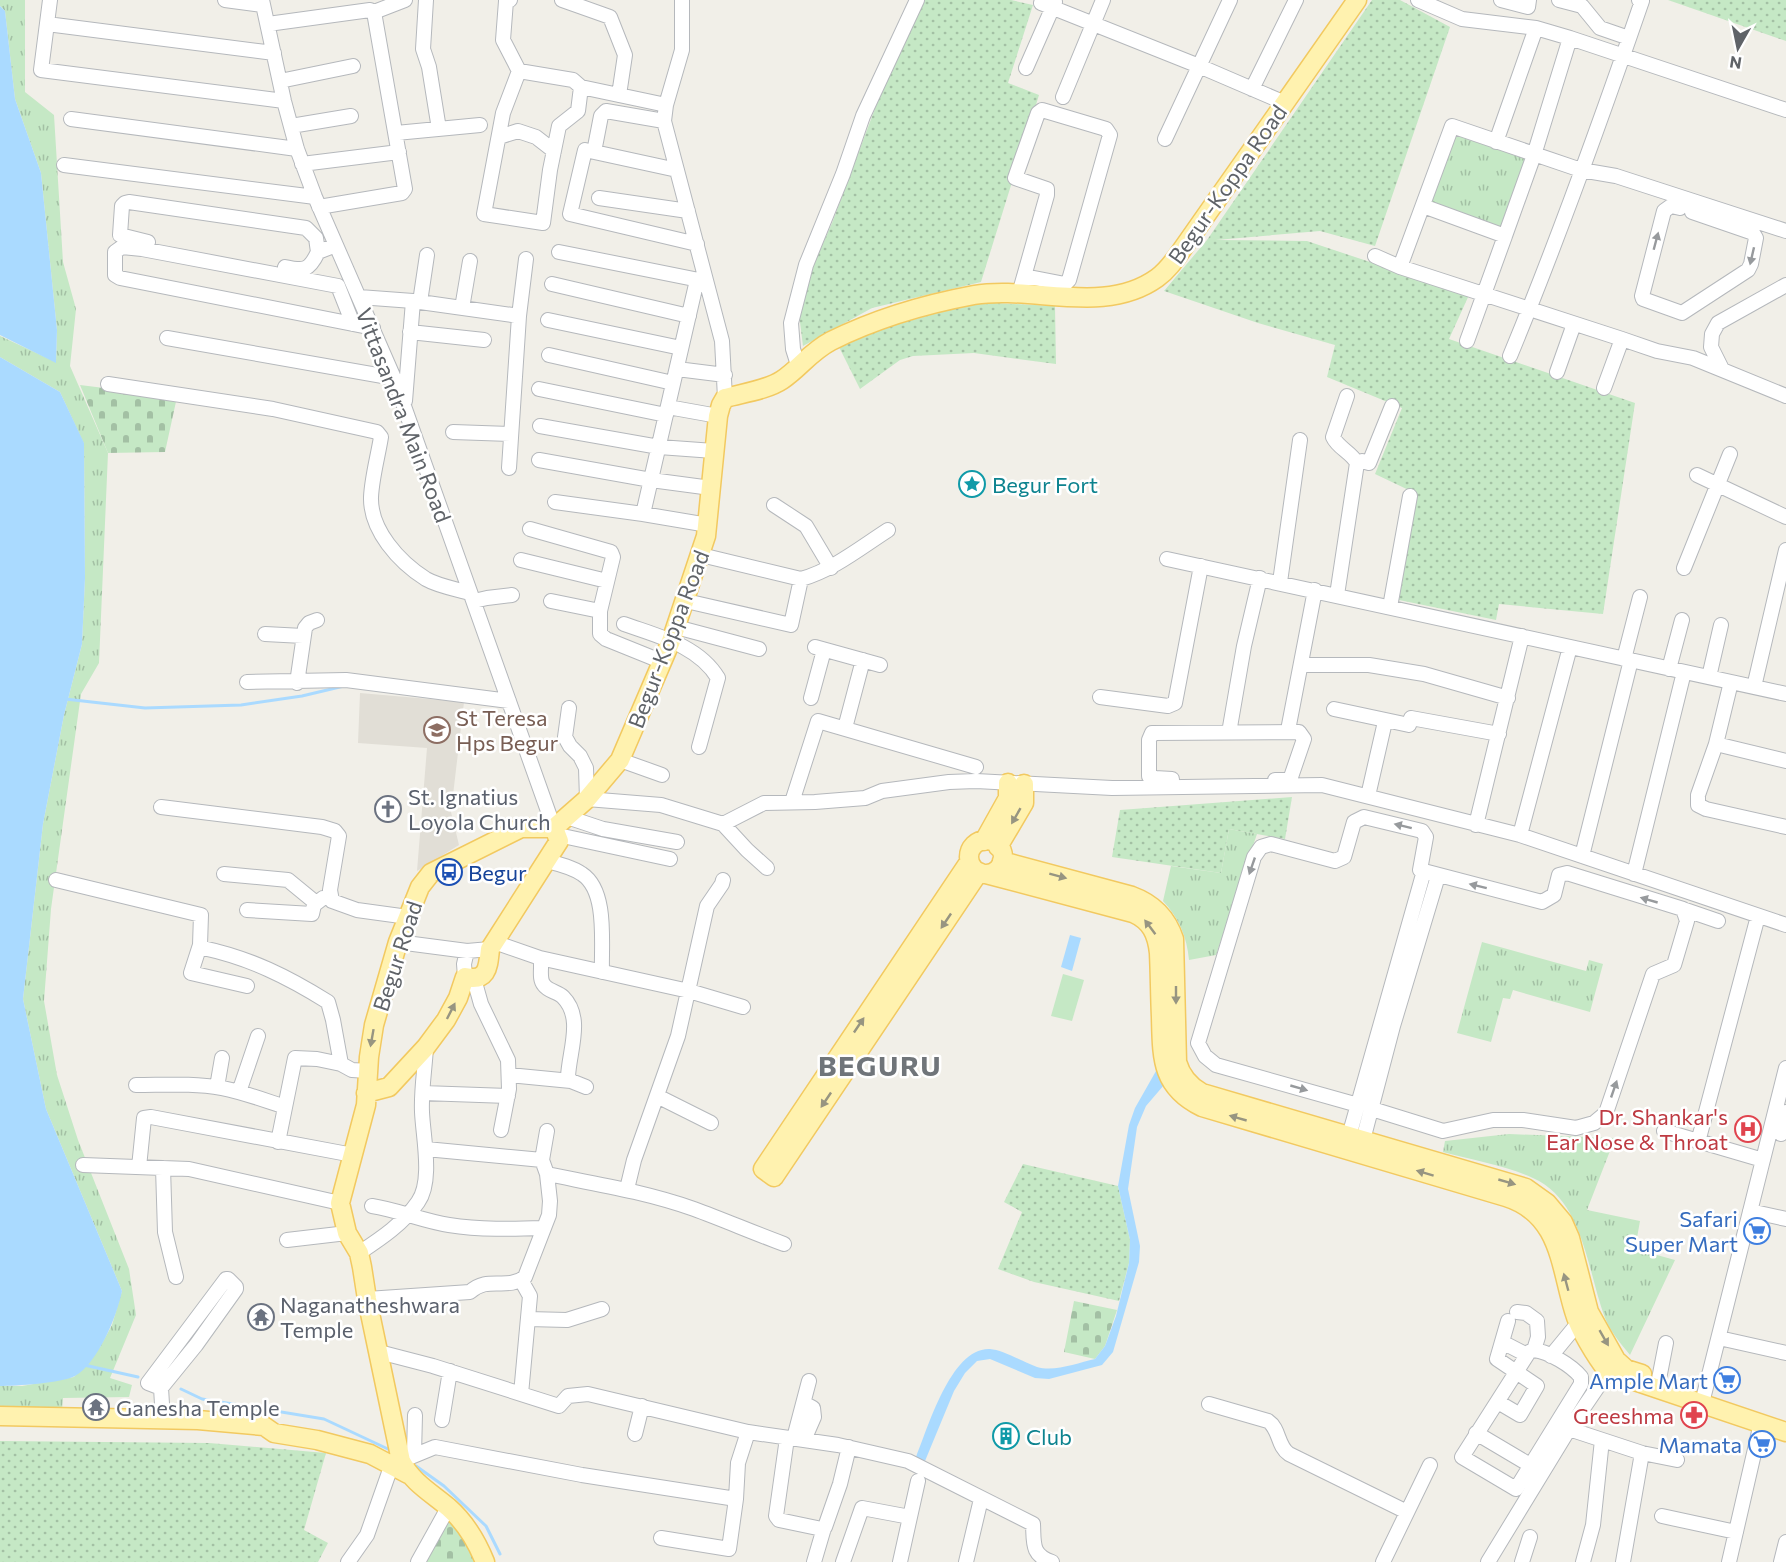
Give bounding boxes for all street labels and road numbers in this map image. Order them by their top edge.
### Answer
street label: Begur-Koppa Road [1162,99,1292,269]
street label: Vittasandra Main Road [351,304,457,526]
street label: Begur-Koppa Road [622,546,714,732]
street label: Begur Road [366,897,428,1015]

